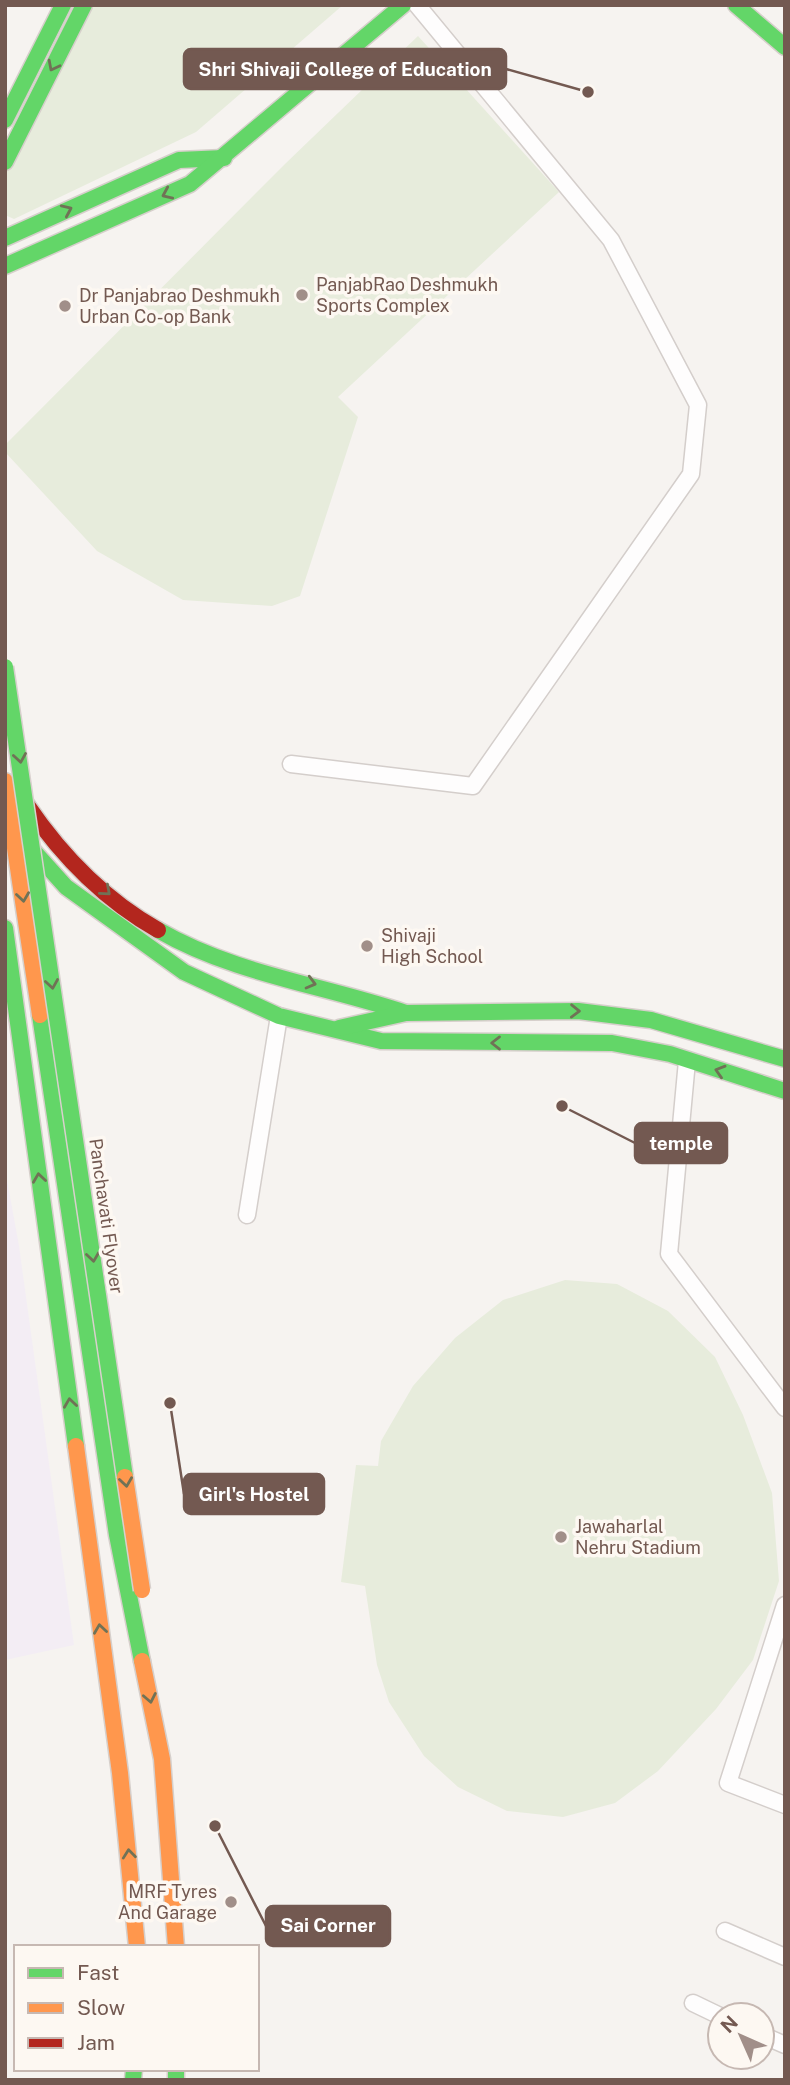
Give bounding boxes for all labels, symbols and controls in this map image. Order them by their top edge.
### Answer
callout: Shri Shivaji College of Education [184,49,506,89]
text: Shri Shivaji College of Education [198,58,492,80]
one-way arrow [48,59,62,71]
one-way arrow [161,186,174,200]
one-way arrow [60,204,73,218]
place label: PanjabRao Deshmukh Sports Complex [316,274,498,316]
place label: Dr Panjabrao Deshmukh Urban Co-op Bank [79,285,280,327]
marker: PanjabRao Deshmukh Sports Complex [294,287,310,303]
marker: Dr Panjabrao Deshmukh Urban Co-op Bank [57,298,73,314]
one-way arrow [12,752,27,764]
one-way arrow [98,883,111,895]
one-way arrow [15,891,30,903]
place label: Shivaji High School [381,925,483,967]
marker: Shivaji High School [359,938,375,954]
one-way arrow [304,975,316,989]
one-way arrow [44,978,59,989]
one-way arrow [569,1004,580,1019]
one-way arrow [490,1035,501,1051]
one-way arrow [714,1065,726,1079]
callout: temple [635,1123,727,1163]
text: temple [649,1132,713,1154]
street label: Panchavati Flyover [85,1137,128,1295]
one-way arrow [32,1172,47,1184]
one-way arrow [85,1251,100,1263]
one-way arrow [62,1397,77,1409]
callout: Girl's Hostel [184,1474,324,1514]
one-way arrow [119,1476,134,1488]
text: Girl's Hostel [198,1483,310,1505]
place label: Jawaharlal Nehru Stadium [575,1516,701,1558]
marker: Jawaharlal Nehru Stadium [553,1529,569,1545]
one-way arrow [93,1623,108,1635]
one-way arrow [141,1692,156,1704]
one-way arrow [122,1849,137,1860]
place label: MRF Tyres And Garage [118,1881,217,1923]
marker: MRF Tyres And Garage [223,1894,239,1910]
callout: Sai Corner [266,1906,390,1946]
text: Sai Corner [280,1914,376,1936]
legend [14,1945,259,2071]
text: Fast [77,1960,119,1985]
text: Slow [77,1995,125,2020]
north arrow [706,2001,776,2071]
text: N [716,2011,742,2037]
text: Jam [77,2030,115,2055]

